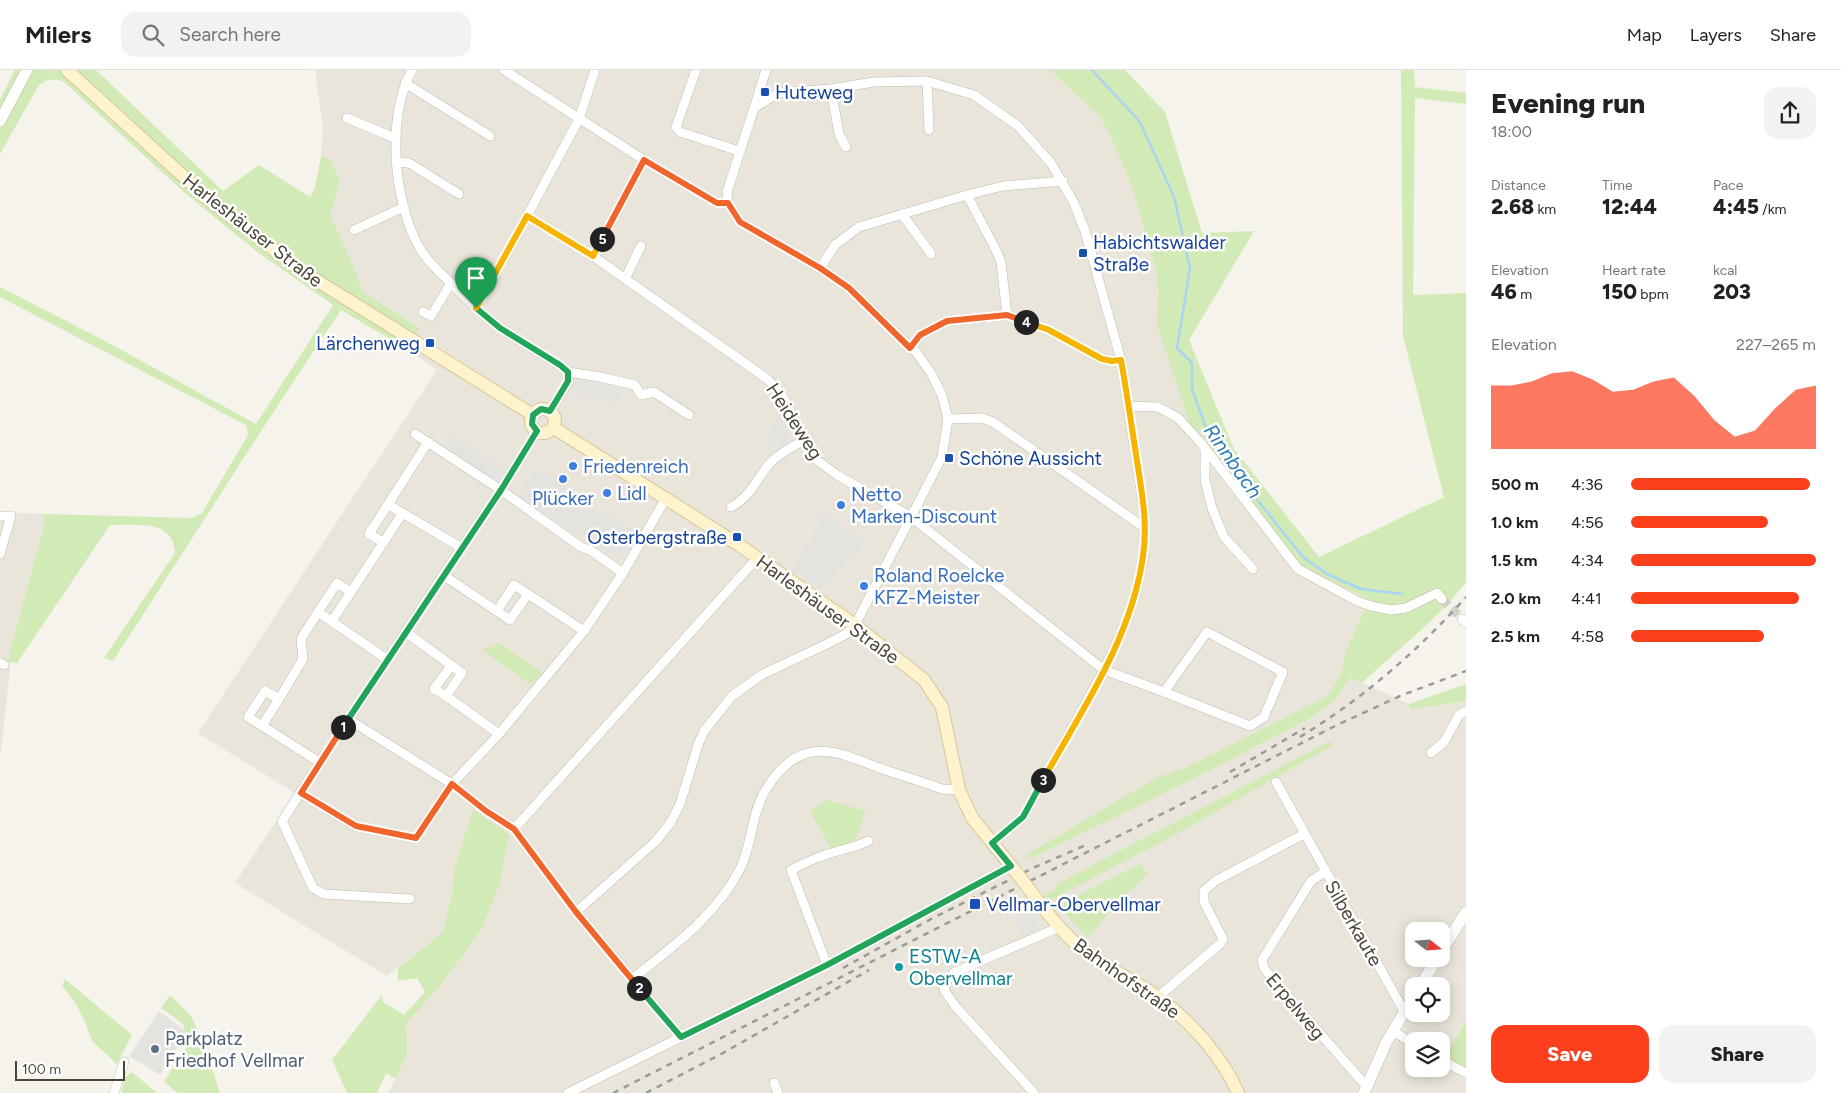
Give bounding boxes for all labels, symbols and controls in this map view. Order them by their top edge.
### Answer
search box [121,12,471,57]
text: Milers [25,20,91,49]
icon: search [139,21,167,49]
text: Search here [179,23,281,46]
text: Map [1627,24,1662,46]
text: Layers [1690,24,1742,46]
text: Share [1770,24,1816,46]
place label: Huteweg [775,81,853,104]
marker: Huteweg [759,86,771,98]
text: Evening run [1491,86,1645,120]
button: share [1764,87,1816,139]
text: 18:00 [1491,122,1532,141]
street label: Harleshäuser Straße [178,169,327,292]
text: Distance [1491,177,1546,194]
text: Time [1602,177,1633,194]
text: Pace [1713,177,1743,194]
text: 2.68 [1491,194,1534,219]
text: 12:44 [1602,194,1657,219]
text: 4:45 [1713,194,1759,219]
text: km [1534,201,1556,218]
text: /km [1759,201,1787,218]
pin: 5 [590,226,614,252]
text: 5 [598,231,607,248]
place label: Habichtswalder Straße [1093,231,1226,276]
marker: Habichtswalder Straße [1077,247,1089,259]
pin [455,257,497,308]
text: Elevation [1491,262,1549,279]
text: Heart rate [1602,262,1666,279]
text: kcal [1713,262,1737,279]
icon: arrive [462,264,490,292]
text: 46 [1491,279,1517,304]
text: 150 [1602,279,1637,304]
text: 203 [1713,279,1751,304]
text: m [1517,286,1532,303]
text: bpm [1637,286,1669,303]
pin: 4 [1014,310,1038,334]
text: 4 [1022,314,1031,331]
place label: Lärchenweg [316,332,420,355]
text: Elevation [1491,335,1557,354]
text: 227–265 m [1736,335,1816,354]
marker: Lärchenweg [424,337,436,349]
street label: Heideweg [761,379,828,464]
water label: Rinnbach [1199,419,1267,503]
place label: Schöne Aussicht [959,447,1102,470]
marker: Schöne Aussicht [943,452,955,464]
place label: Friedenreich [583,455,689,478]
marker: Friedenreich [567,460,579,472]
marker: Plücker [557,473,569,485]
text: 500 m [1491,475,1539,494]
text: 4:36 [1571,475,1603,494]
place label: Lidl [617,482,647,505]
place label: Netto Marken-Discount [851,483,997,528]
place label: Plücker [532,487,595,510]
marker: Lidl [601,487,613,499]
marker: Netto Marken-Discount [835,499,847,511]
text: 1.0 km [1491,513,1538,532]
text: 4:56 [1571,513,1603,532]
place label: Osterbergstraße [587,526,727,549]
marker: Osterbergstraße [731,531,743,543]
street label: Harleshäuser Straße [752,550,904,669]
text: 1.5 km [1491,551,1537,570]
text: 4:34 [1571,551,1604,570]
place label: Roland Roelcke KFZ-Meister [874,564,1004,609]
marker: Roland Roelcke KFZ-Meister [858,580,870,592]
text: 2.0 km [1491,589,1541,608]
text: 4:41 [1571,589,1602,608]
text: 2.5 km [1491,627,1540,646]
text: 4:58 [1571,627,1604,646]
pin: 1 [330,714,356,740]
text: 1 [341,719,346,736]
pin: 3 [1030,768,1056,792]
text: 3 [1040,772,1047,789]
street label: Silberkaute [1320,876,1387,970]
place label: Vellmar-Obervellmar [986,893,1161,916]
marker: Vellmar-Obervellmar [968,897,982,911]
north arrow [1405,922,1450,968]
map controls [1405,922,1450,1077]
street label: Bahnhofstraße [1069,933,1184,1023]
place label: ESTW-A Obervellmar [909,945,1013,990]
marker: ESTW-A Obervellmar [893,961,905,973]
street label: Erpelweg [1261,968,1330,1044]
pin: 2 [626,976,652,1000]
button: locate [1405,977,1450,1022]
text: 2 [635,980,644,997]
button: Save [1491,1025,1649,1083]
button: Share [1659,1025,1816,1083]
place label: Parkplatz Friedhof Vellmar [165,1027,305,1072]
button: layers [1405,1032,1450,1077]
marker: Parkplatz Friedhof Vellmar [149,1043,161,1055]
scale bar [15,1058,125,1081]
text: 100 m [22,1061,61,1078]

